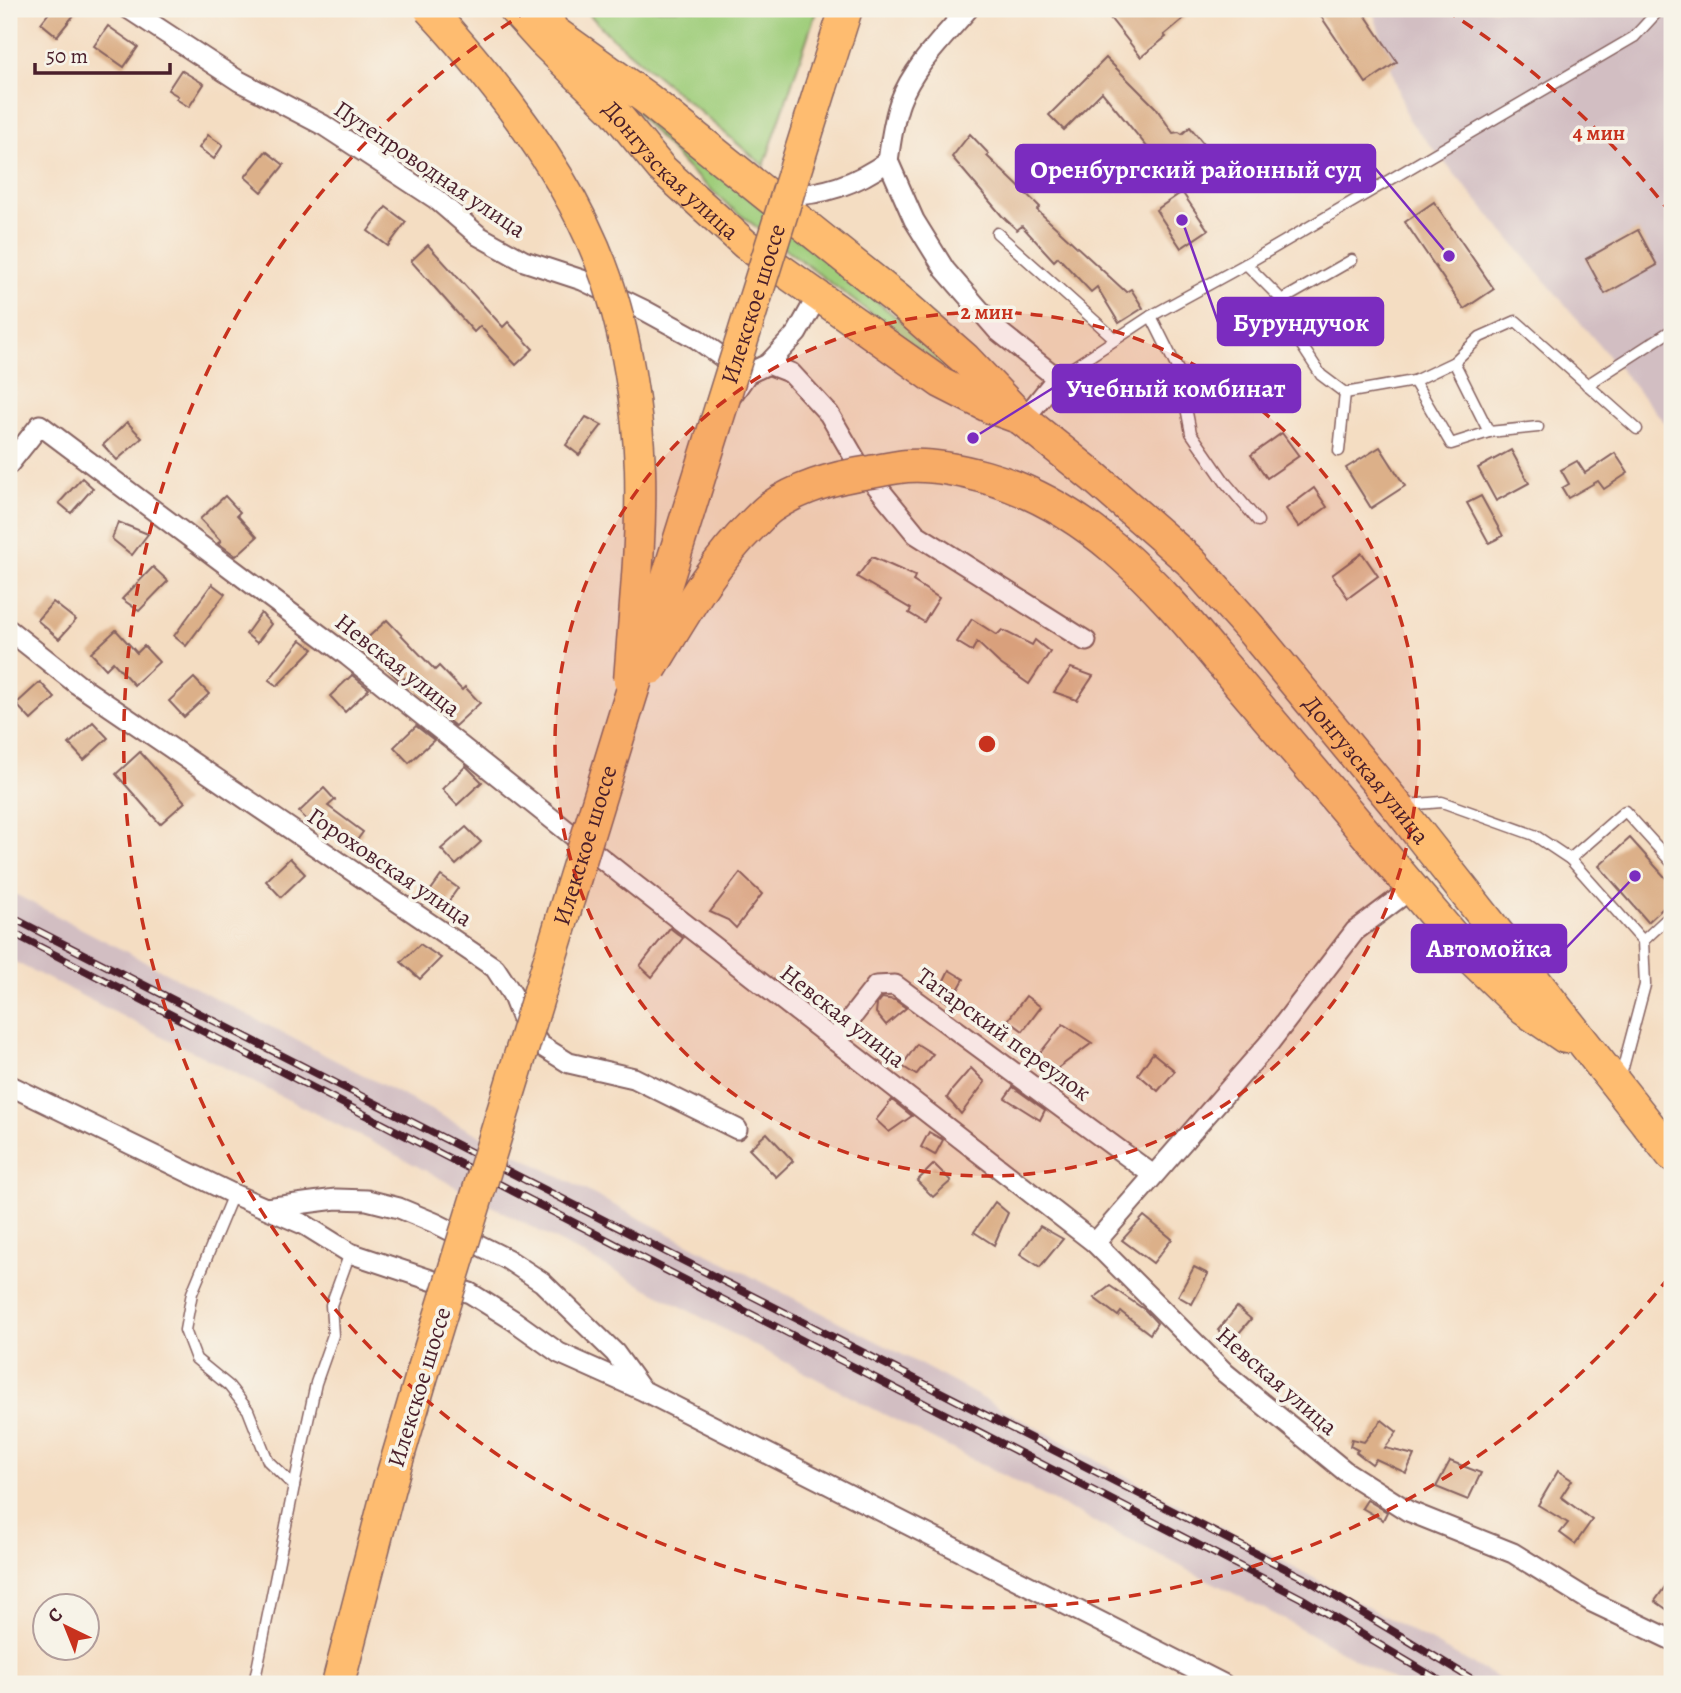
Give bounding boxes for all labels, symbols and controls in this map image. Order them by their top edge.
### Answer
scale bar [35,32,170,76]
text: 50 m [46,42,88,70]
street label: Путепроводная улица [328,93,532,245]
street label: Донгузская улица [596,93,746,247]
text: 4 мин [1573,119,1625,147]
callout: Оренбургский районный суд [1016,145,1375,192]
text: Оренбургский районный суд [1030,152,1362,187]
street label: Илекское шоссе [713,220,793,388]
text: 2 мин [961,298,1013,326]
callout: Бурундучок [1218,298,1383,345]
text: Бурундучок [1233,305,1369,340]
callout: Учебный комбинат [1053,365,1300,412]
text: Учебный комбинат [1066,371,1286,406]
street label: Невская улица [329,606,467,724]
street label: Донгузская улица [1296,688,1437,851]
centre of rings [975,732,999,756]
street label: Илекское шоссе [545,761,624,929]
street label: Гороховская улица [301,800,479,934]
callout: Автомойка [1412,925,1566,972]
text: Автомойка [1425,931,1552,966]
street label: Невская улица [774,957,912,1075]
street label: Татарский переулок [910,960,1098,1108]
street label: Илекское шоссе [379,1303,459,1471]
street label: Невская улица [1210,1319,1344,1443]
north arrow [32,1592,102,1662]
text: С [42,1602,68,1629]

